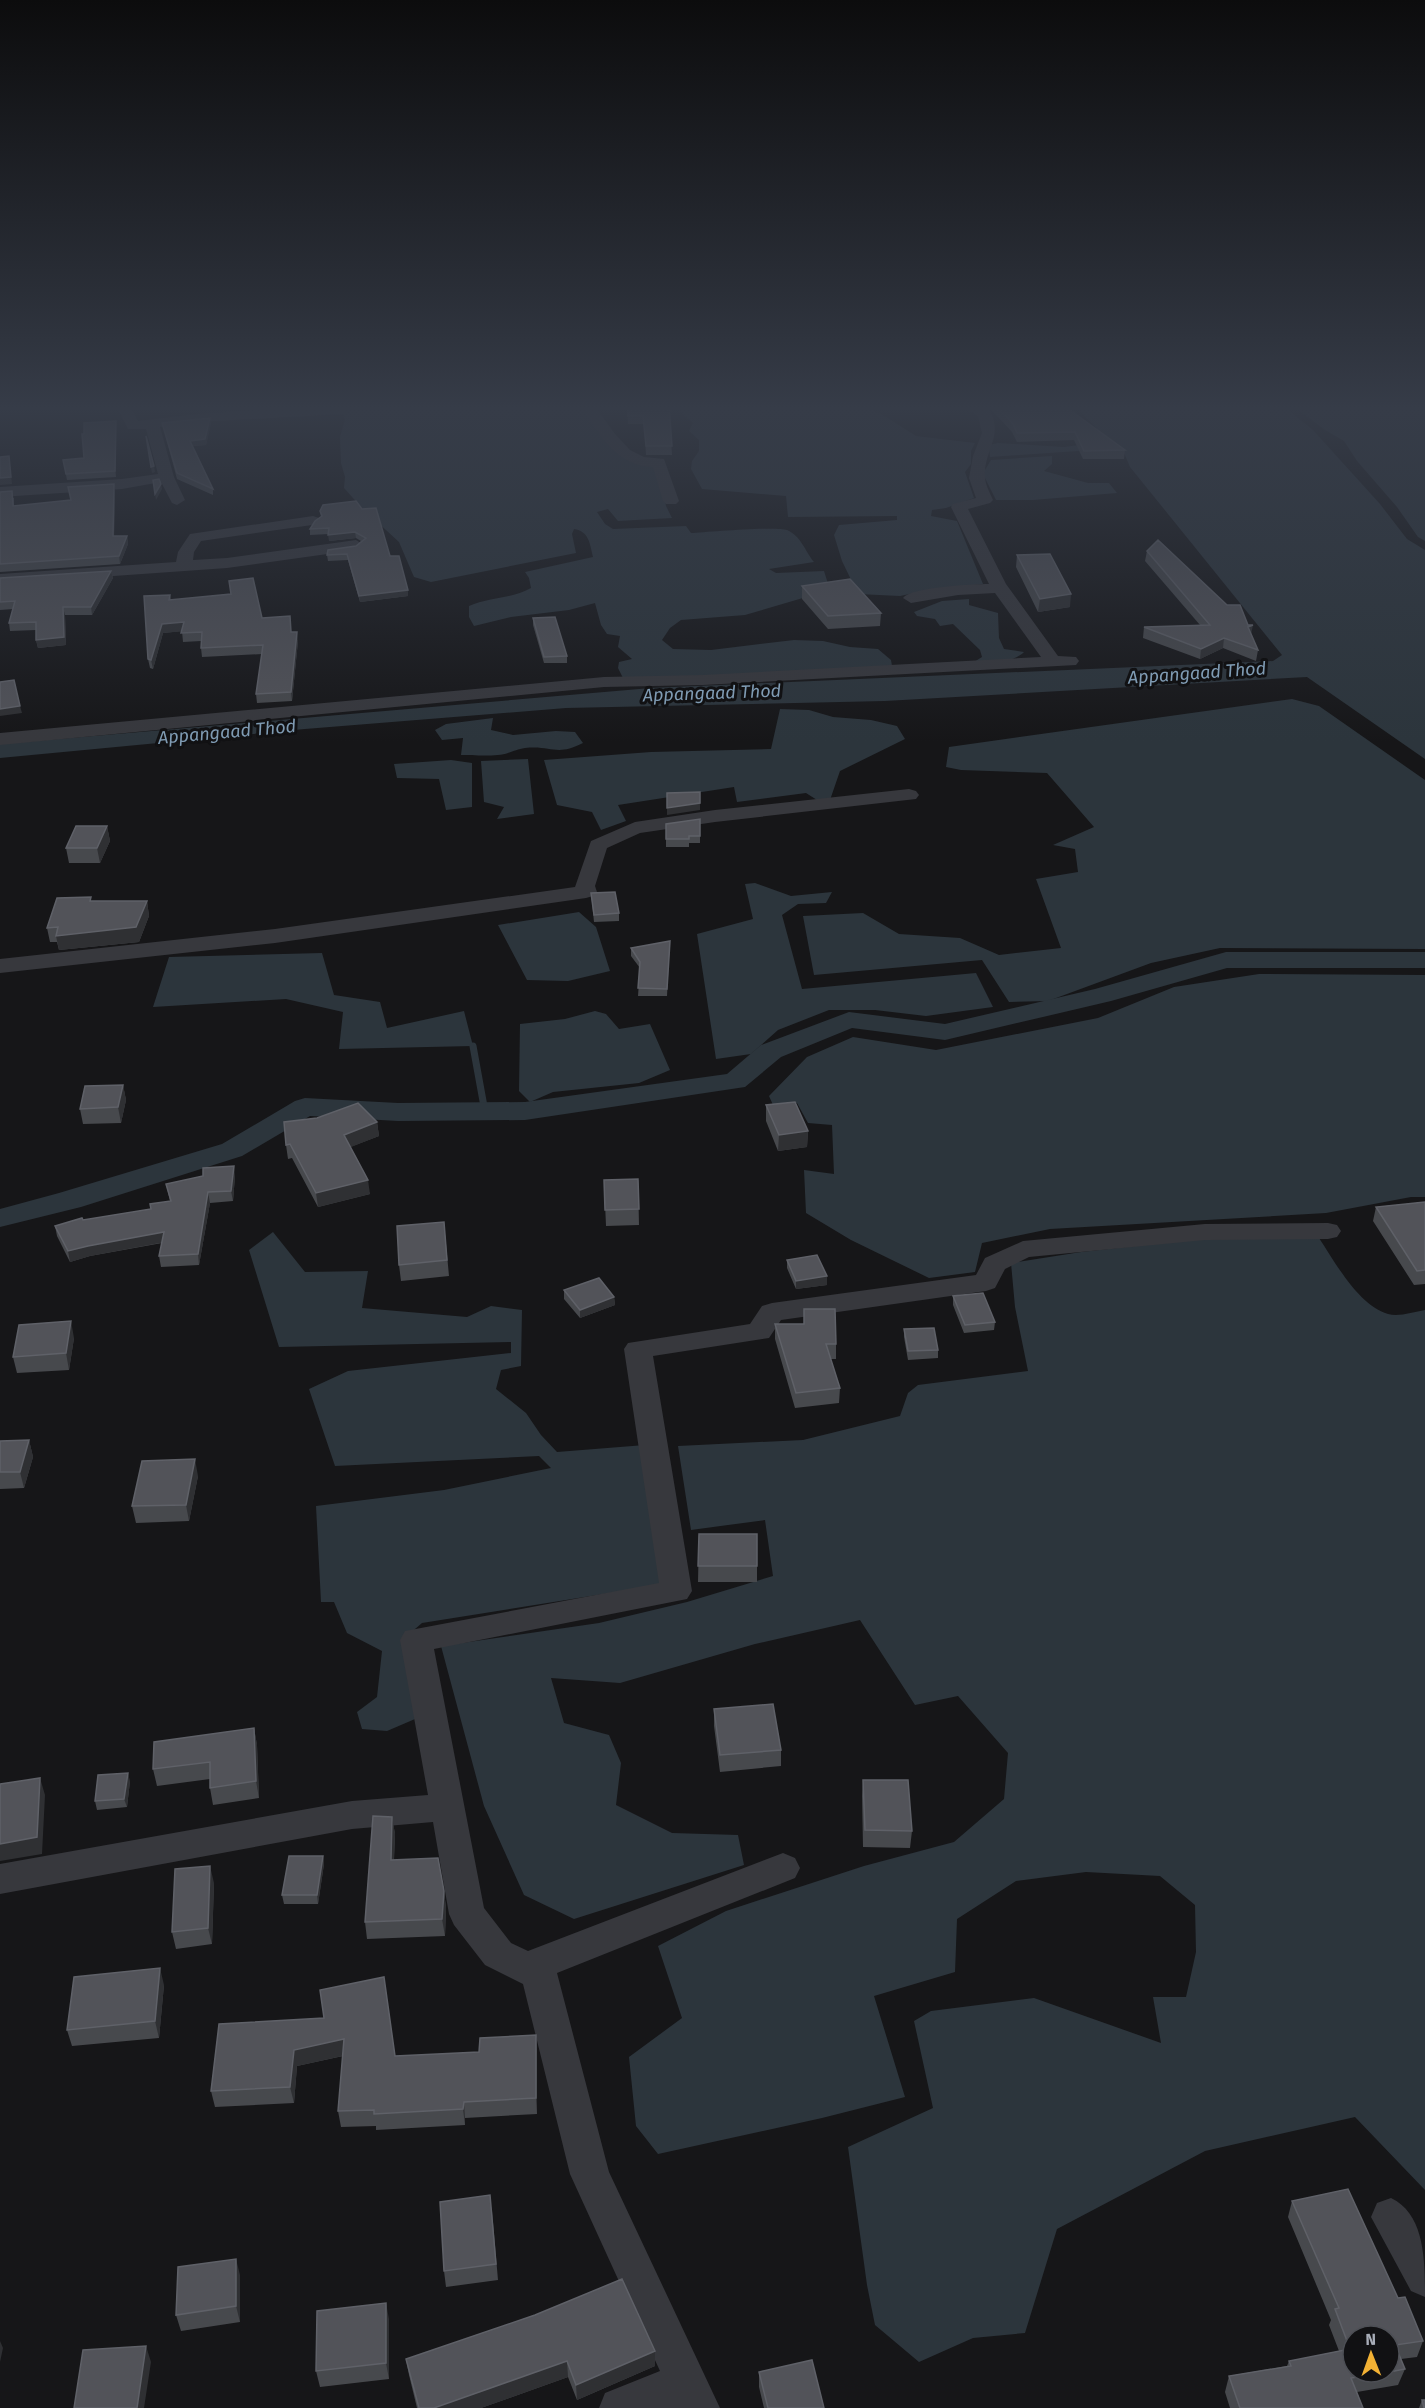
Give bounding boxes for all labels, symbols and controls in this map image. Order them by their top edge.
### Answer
water label: Appangaad Thod [1126,657,1267,689]
water label: Appangaad Thod [641,680,782,706]
water label: Appangaad Thod [156,715,297,749]
north arrow [1341,2324,1401,2384]
text: N [1365,2330,1376,2349]

